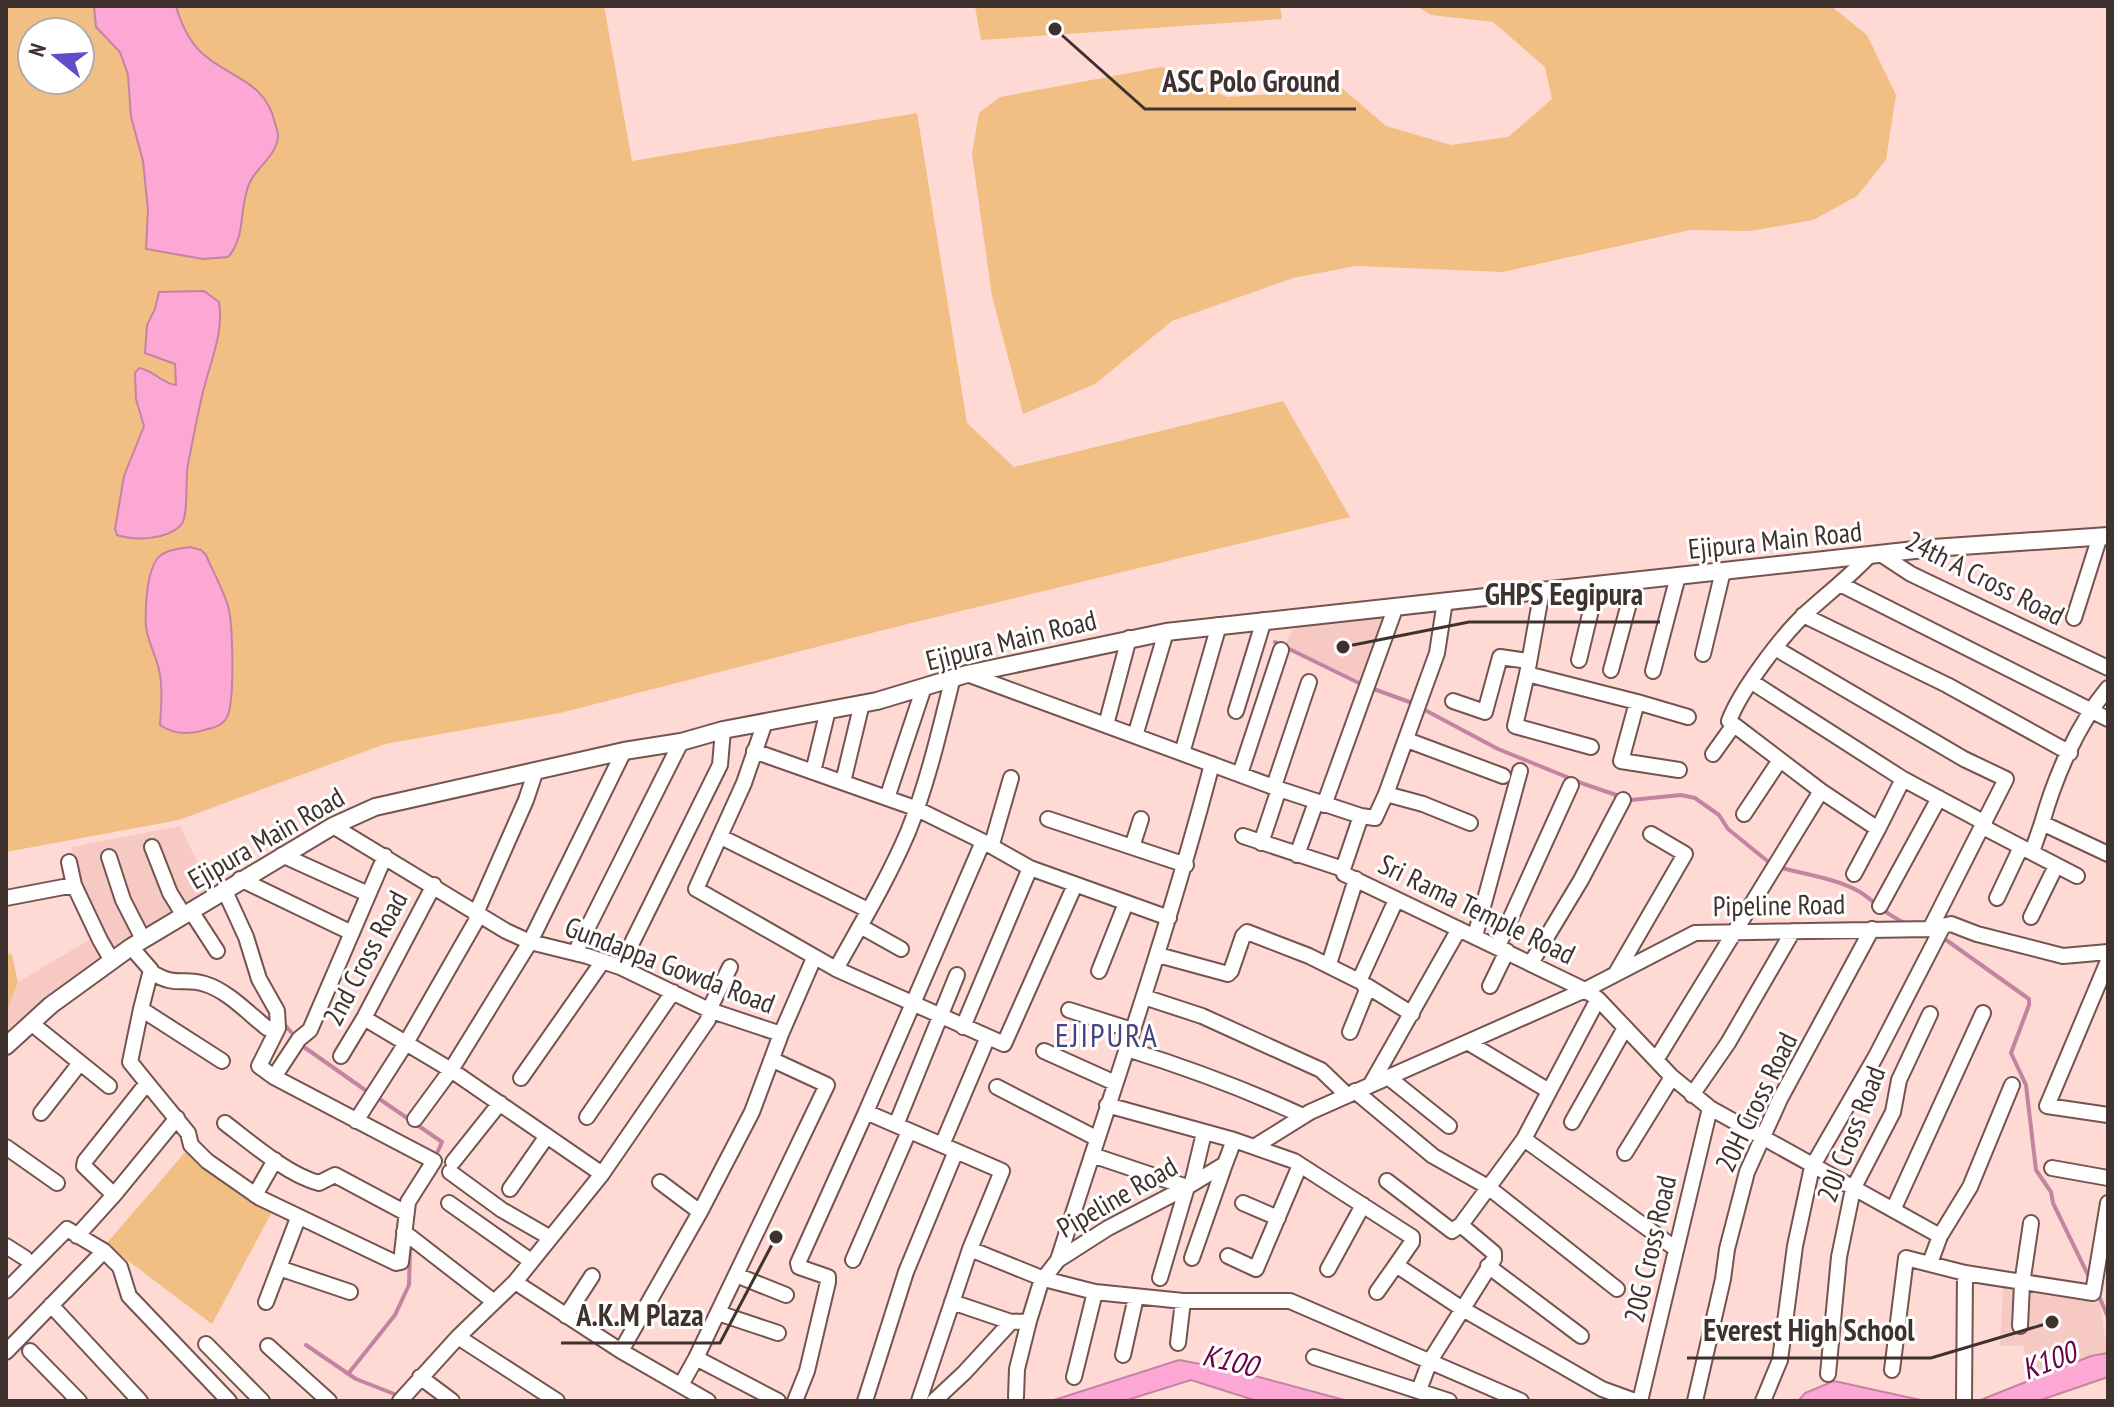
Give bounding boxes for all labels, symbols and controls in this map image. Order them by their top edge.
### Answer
north arrow [16,16,96,96]
text: N [22,40,52,60]
callout: ASC Polo Ground [1145,55,1356,109]
text: ASC Polo Ground [1161,61,1340,100]
street label: Ejipura Main Road [1686,512,1864,567]
street label: 24th A Cross Road [1900,522,2071,633]
callout: GHPS Eegipura [1469,568,1660,622]
text: GHPS Eegipura [1485,574,1643,613]
street label: Ejipura Main Road [922,600,1100,679]
street label: Ejipura Main Road [181,778,350,897]
street label: Sri Rama Temple Road [1373,845,1582,972]
street label: 2nd Cross Road [314,884,416,1032]
street label: Pipeline Road [1712,885,1846,924]
street label: Gundappa Gowda Road [560,907,781,1022]
district label: EJIPURA [1055,1014,1159,1056]
street label: 20H Cross Road [1706,1026,1805,1178]
street label: 20J Cross Road [1808,1061,1893,1207]
street label: Pipeline Road [1050,1147,1183,1246]
street label: 20G Cross Road [1615,1172,1684,1326]
callout: A.K.M Plaza [561,1289,720,1343]
text: A.K.M Plaza [575,1295,704,1334]
callout: Everest High School [1687,1304,1931,1358]
text: Everest High School [1703,1310,1915,1349]
water label: K100 [2016,1330,2085,1388]
water label: K100 [1199,1334,1265,1386]

